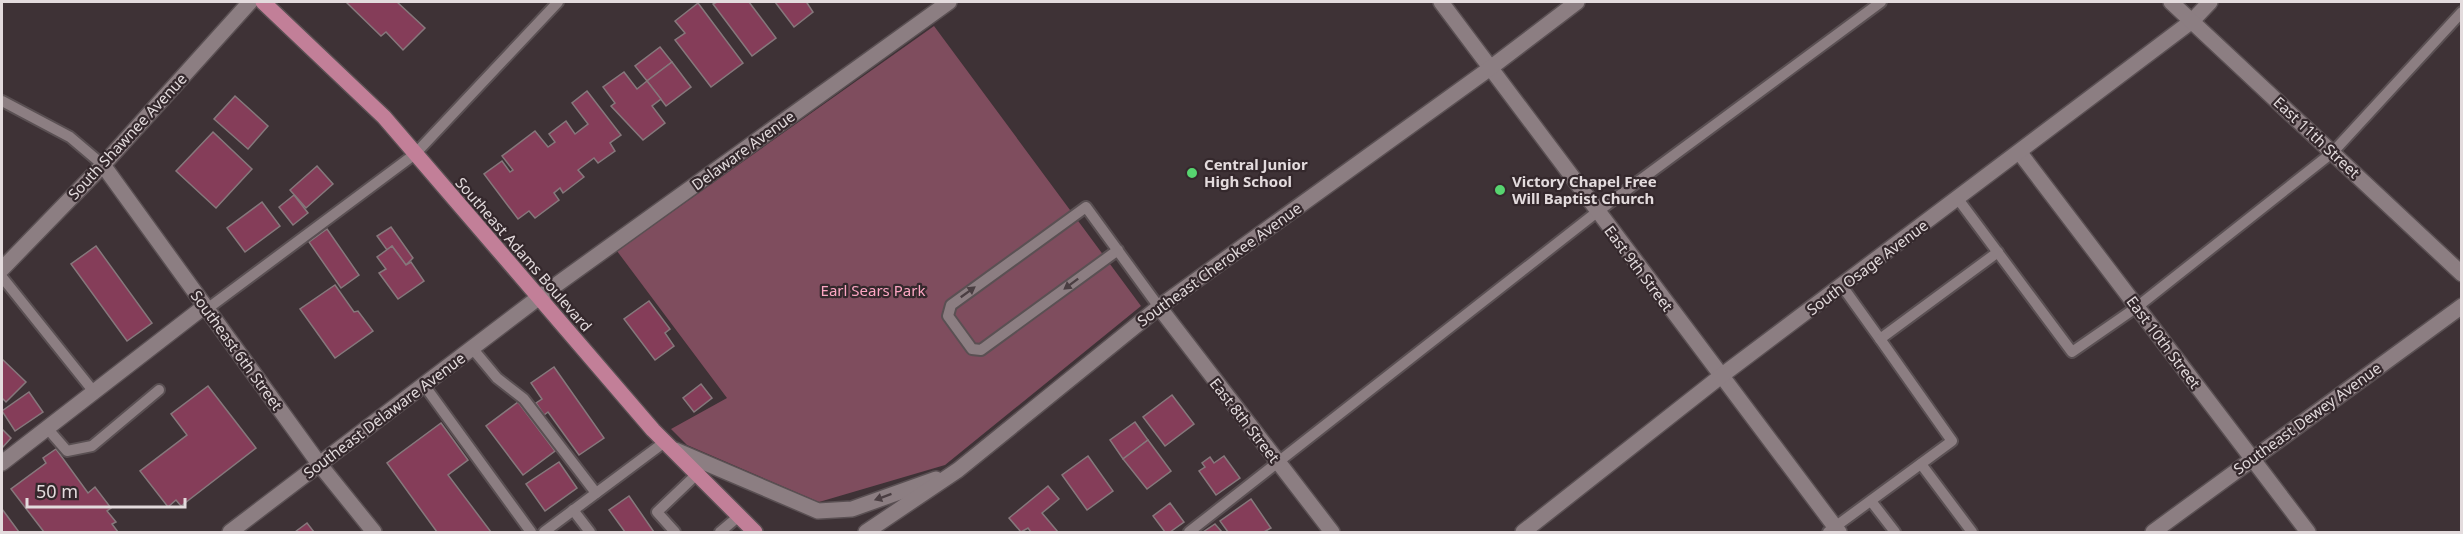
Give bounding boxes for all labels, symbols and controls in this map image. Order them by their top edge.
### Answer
street label: South Shawnee Avenue [63,69,191,203]
street label: East 11th Street [2270,92,2365,183]
street label: Delaware Avenue [687,106,799,194]
place label: Central Junior High School [1204,154,1308,191]
marker: Central Junior High School [1185,166,1199,180]
place label: Victory Chapel Free Will Baptist Church [1512,171,1657,208]
street label: Southeast Adams Boulevard [451,173,597,335]
marker: Victory Chapel Free Will Baptist Church [1493,183,1507,197]
street label: Southeast Cherokee Avenue [1133,198,1305,330]
street label: South Osage Avenue [1802,215,1932,319]
street label: East 9th Street [1600,221,1678,315]
one-way arrow [1063,278,1078,290]
park label: Earl Sears Park [821,280,925,300]
street label: Southeast 6th Street [187,286,288,414]
one-way arrow [960,286,976,298]
street label: East 10th Street [2123,292,2206,393]
street label: Southeast Delaware Avenue [299,348,469,482]
street label: Southeast Dewey Avenue [2229,358,2385,478]
street label: East 8th Street [1206,374,1285,467]
scale bar [27,471,184,509]
text: 50 m [36,479,78,503]
one-way arrow [874,493,892,503]

